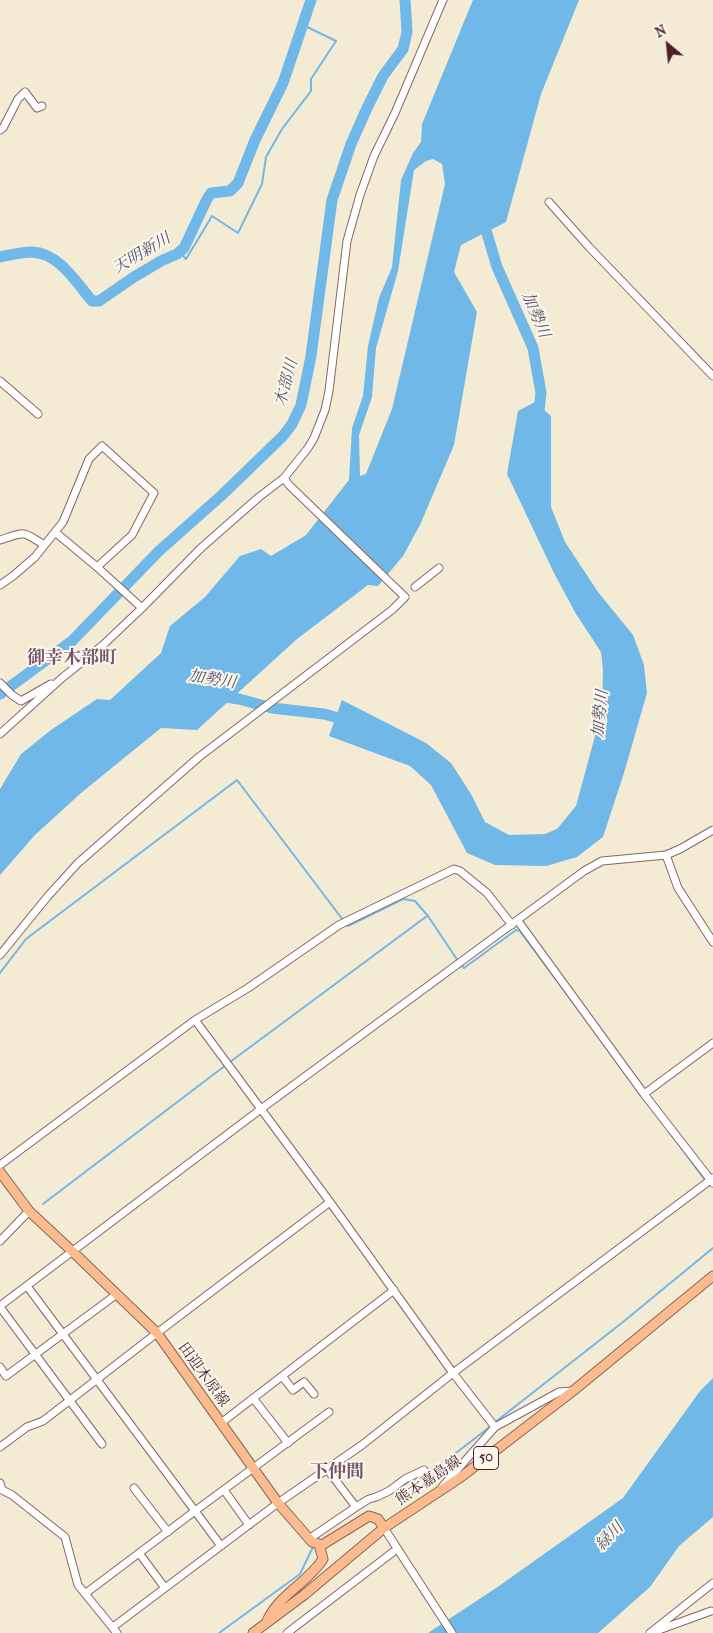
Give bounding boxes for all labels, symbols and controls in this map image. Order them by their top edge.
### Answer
north arrow [643,20,693,70]
text: N [652,21,669,41]
water label: 天明新川 [110,229,174,279]
water label: 加勢川 [517,289,553,341]
water label: 木部川 [272,357,302,409]
district label: 御幸木部町 [27,648,117,670]
water label: 加勢川 [187,667,237,693]
water label: 加勢川 [589,689,613,739]
street label: 田迎木原線 [174,1339,232,1411]
road number: 50 [474,1446,498,1470]
street label: 熊本嘉島線 [393,1453,465,1509]
district label: 下仲間 [310,1462,364,1484]
water label: 緑川 [592,1519,628,1555]

